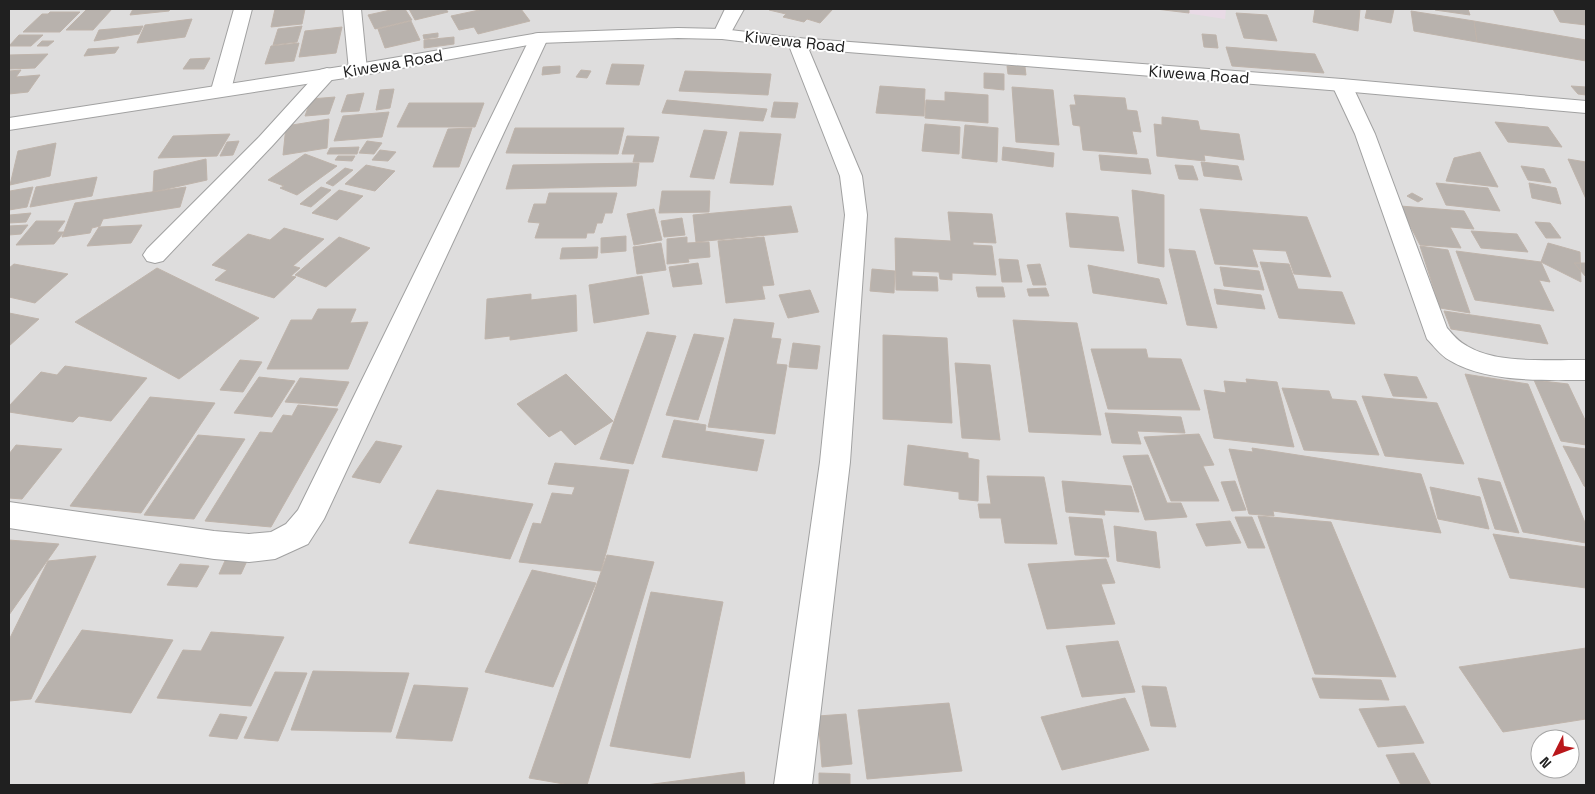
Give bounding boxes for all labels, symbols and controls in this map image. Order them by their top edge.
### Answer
street label: Kiwewa Road [744,26,846,57]
street label: Kiwewa Road [342,44,445,83]
street label: Kiwewa Road [1148,61,1250,88]
north arrow [1530,729,1580,779]
text: N [1536,753,1555,772]

